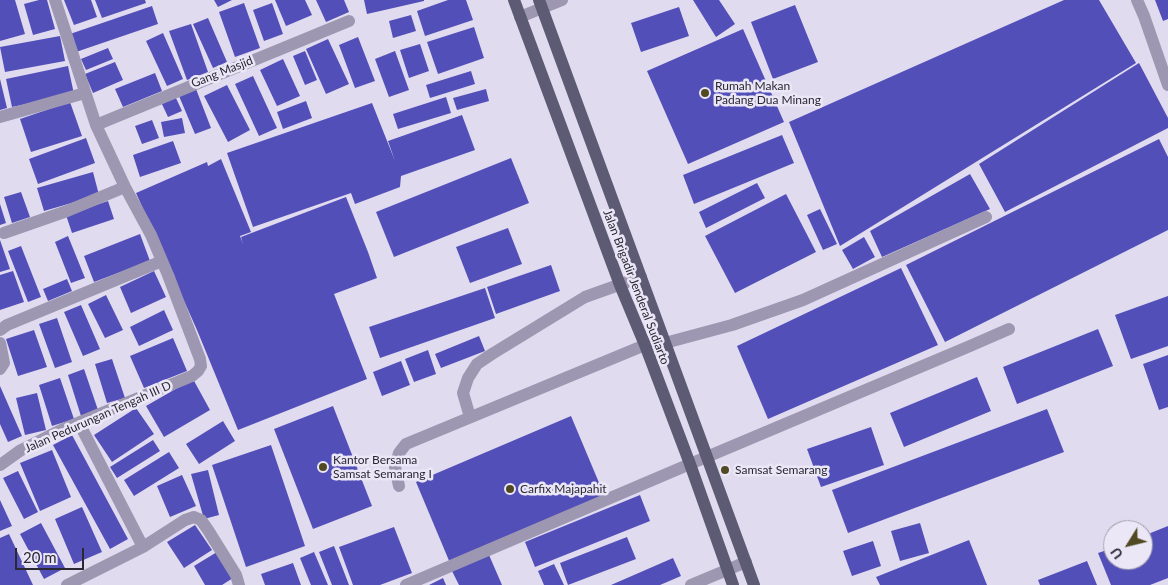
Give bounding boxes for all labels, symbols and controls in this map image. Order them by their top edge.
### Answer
street label: Gang Masjid [189,53,255,91]
place label: Rumah Makan Padang Dua Minang [715,79,821,107]
marker: Rumah Makan Padang Dua Minang [699,87,711,99]
street label: Jalan Brigadir Jenderal Sudiarto [600,208,672,366]
street label: Jalan Pedurungan Tengah III D [23,378,173,456]
place label: Kantor Bersama Samsat Semarang I [333,453,432,481]
marker: Kantor Bersama Samsat Semarang I [317,461,329,473]
place label: Samsat Semarang [735,463,828,477]
marker: Samsat Semarang [719,464,731,476]
place label: Carfix Majapahit [520,482,607,496]
marker: Carfix Majapahit [504,483,516,495]
north arrow [1103,520,1153,570]
scale bar [18,538,86,570]
text: U [1106,544,1126,563]
text: 20 m [23,548,57,566]

